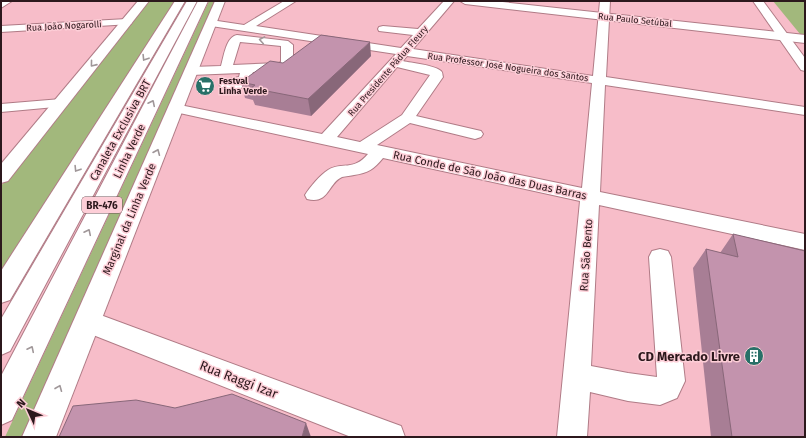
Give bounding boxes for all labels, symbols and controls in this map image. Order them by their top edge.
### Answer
street label: Rua Paulo Setúbal [598,11,673,29]
street label: Rua João Nogarolli [26,19,102,33]
street label: Rua Presidente Pádua Fleury [346,23,430,118]
one-way arrow [259,37,265,45]
street label: Rua Professor José Nogueira dos Santos [427,51,589,83]
one-way arrow [143,54,150,61]
one-way arrow [90,59,97,66]
supermarket icon: Festval Linha Verde [194,75,216,97]
place label: Festval Linha Verde [219,76,267,96]
street label: Canaleta Exclusiva BRT [87,77,154,183]
one-way arrow [147,100,155,108]
street label: Linha Verde [111,122,148,180]
one-way arrow [153,148,161,155]
street label: Rua Conde de São João das Duas Barras [392,149,588,202]
street label: Marginal da Linha Verde [100,161,159,277]
one-way arrow [75,165,82,172]
road number: BR-476 [82,197,122,213]
street label: Rua São Bento [577,218,596,292]
one-way arrow [84,229,91,237]
building icon: CD Mercado Livre [743,345,765,367]
one-way arrow [26,346,34,353]
place label: CD Mercado Livre [638,349,740,364]
street label: Rua Raggi Izar [198,358,280,401]
one-way arrow [55,385,63,392]
north arrow [8,390,48,430]
text: N [14,396,28,411]

